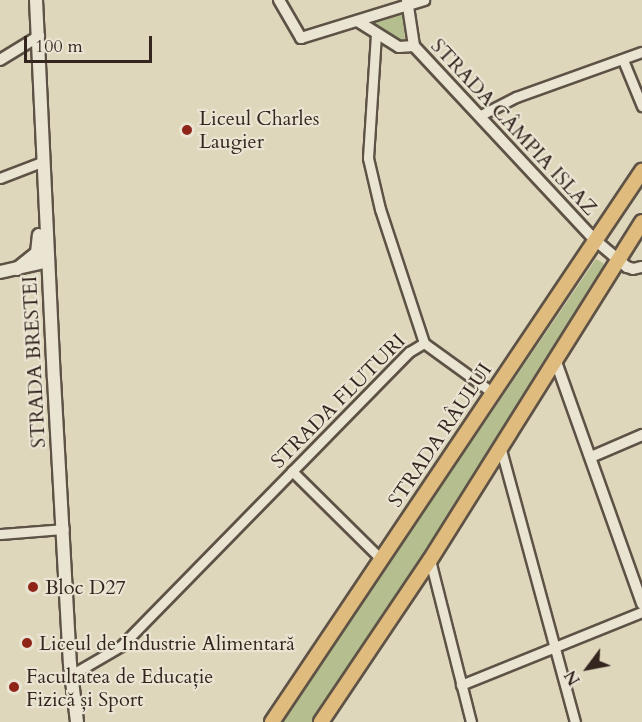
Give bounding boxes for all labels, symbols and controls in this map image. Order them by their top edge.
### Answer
scale bar [27,24,154,62]
text: 100 m [35,34,83,59]
street label: STRADA CÂMPIA ISLAZ [426,34,602,220]
place label: Liceul Charles Laugier [199,106,319,153]
marker: Liceul Charles Laugier [180,123,194,137]
street label: STRADA BRESTEI [18,275,50,449]
street label: STRADA FLUTURI [266,329,410,473]
street label: STRADA RÂULUI [383,359,497,511]
place label: Bloc D27 [45,575,126,599]
marker: Bloc D27 [26,580,40,594]
place label: Liceul de Industrie Alimentară [39,631,295,655]
marker: Liceul de Industrie Alimentară [20,636,34,650]
north arrow [558,638,618,698]
place label: Facultatea de Educație Fizică și Sport [26,664,213,711]
text: N [560,666,586,689]
marker: Facultatea de Educație Fizică și Sport [7,680,21,694]

